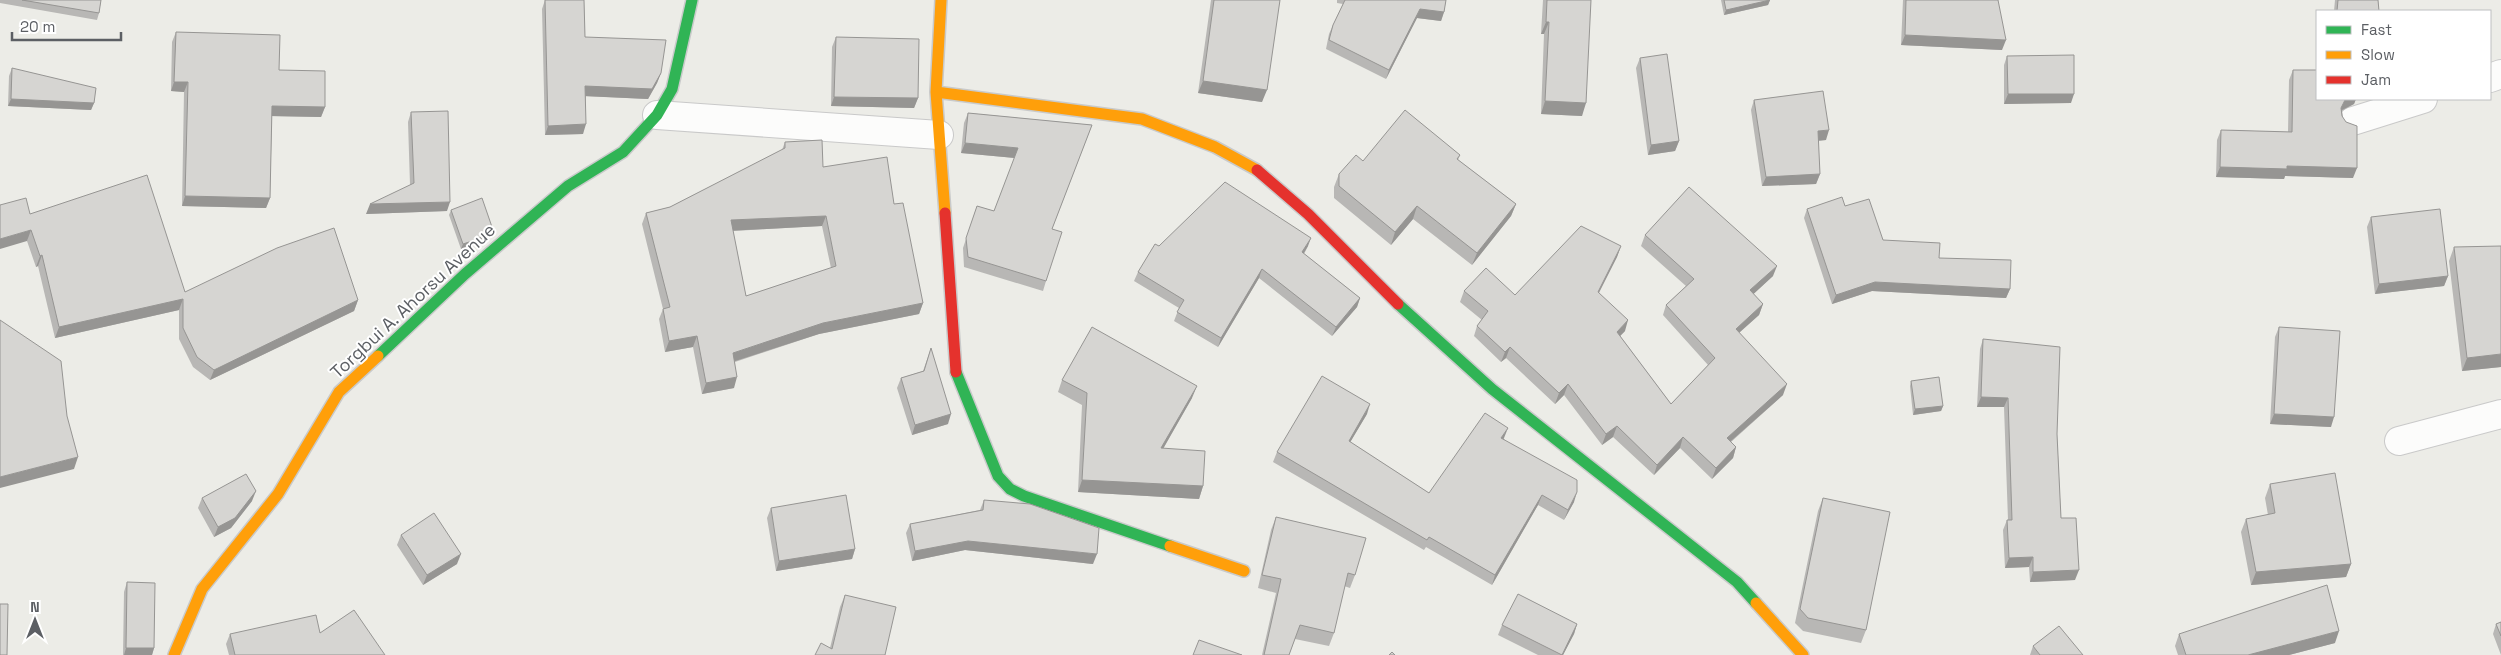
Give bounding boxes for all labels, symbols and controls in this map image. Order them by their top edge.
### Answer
scale bar [12,10,121,42]
legend [2316,10,2491,100]
text: 20 m [20,17,55,36]
text: Fast [2361,20,2392,39]
text: Slow [2361,45,2395,64]
text: Jam [2361,70,2391,89]
street label: Torgbui A. Ahorsu Avenue [325,218,500,383]
north arrow [10,595,60,645]
text: N [30,598,40,616]

